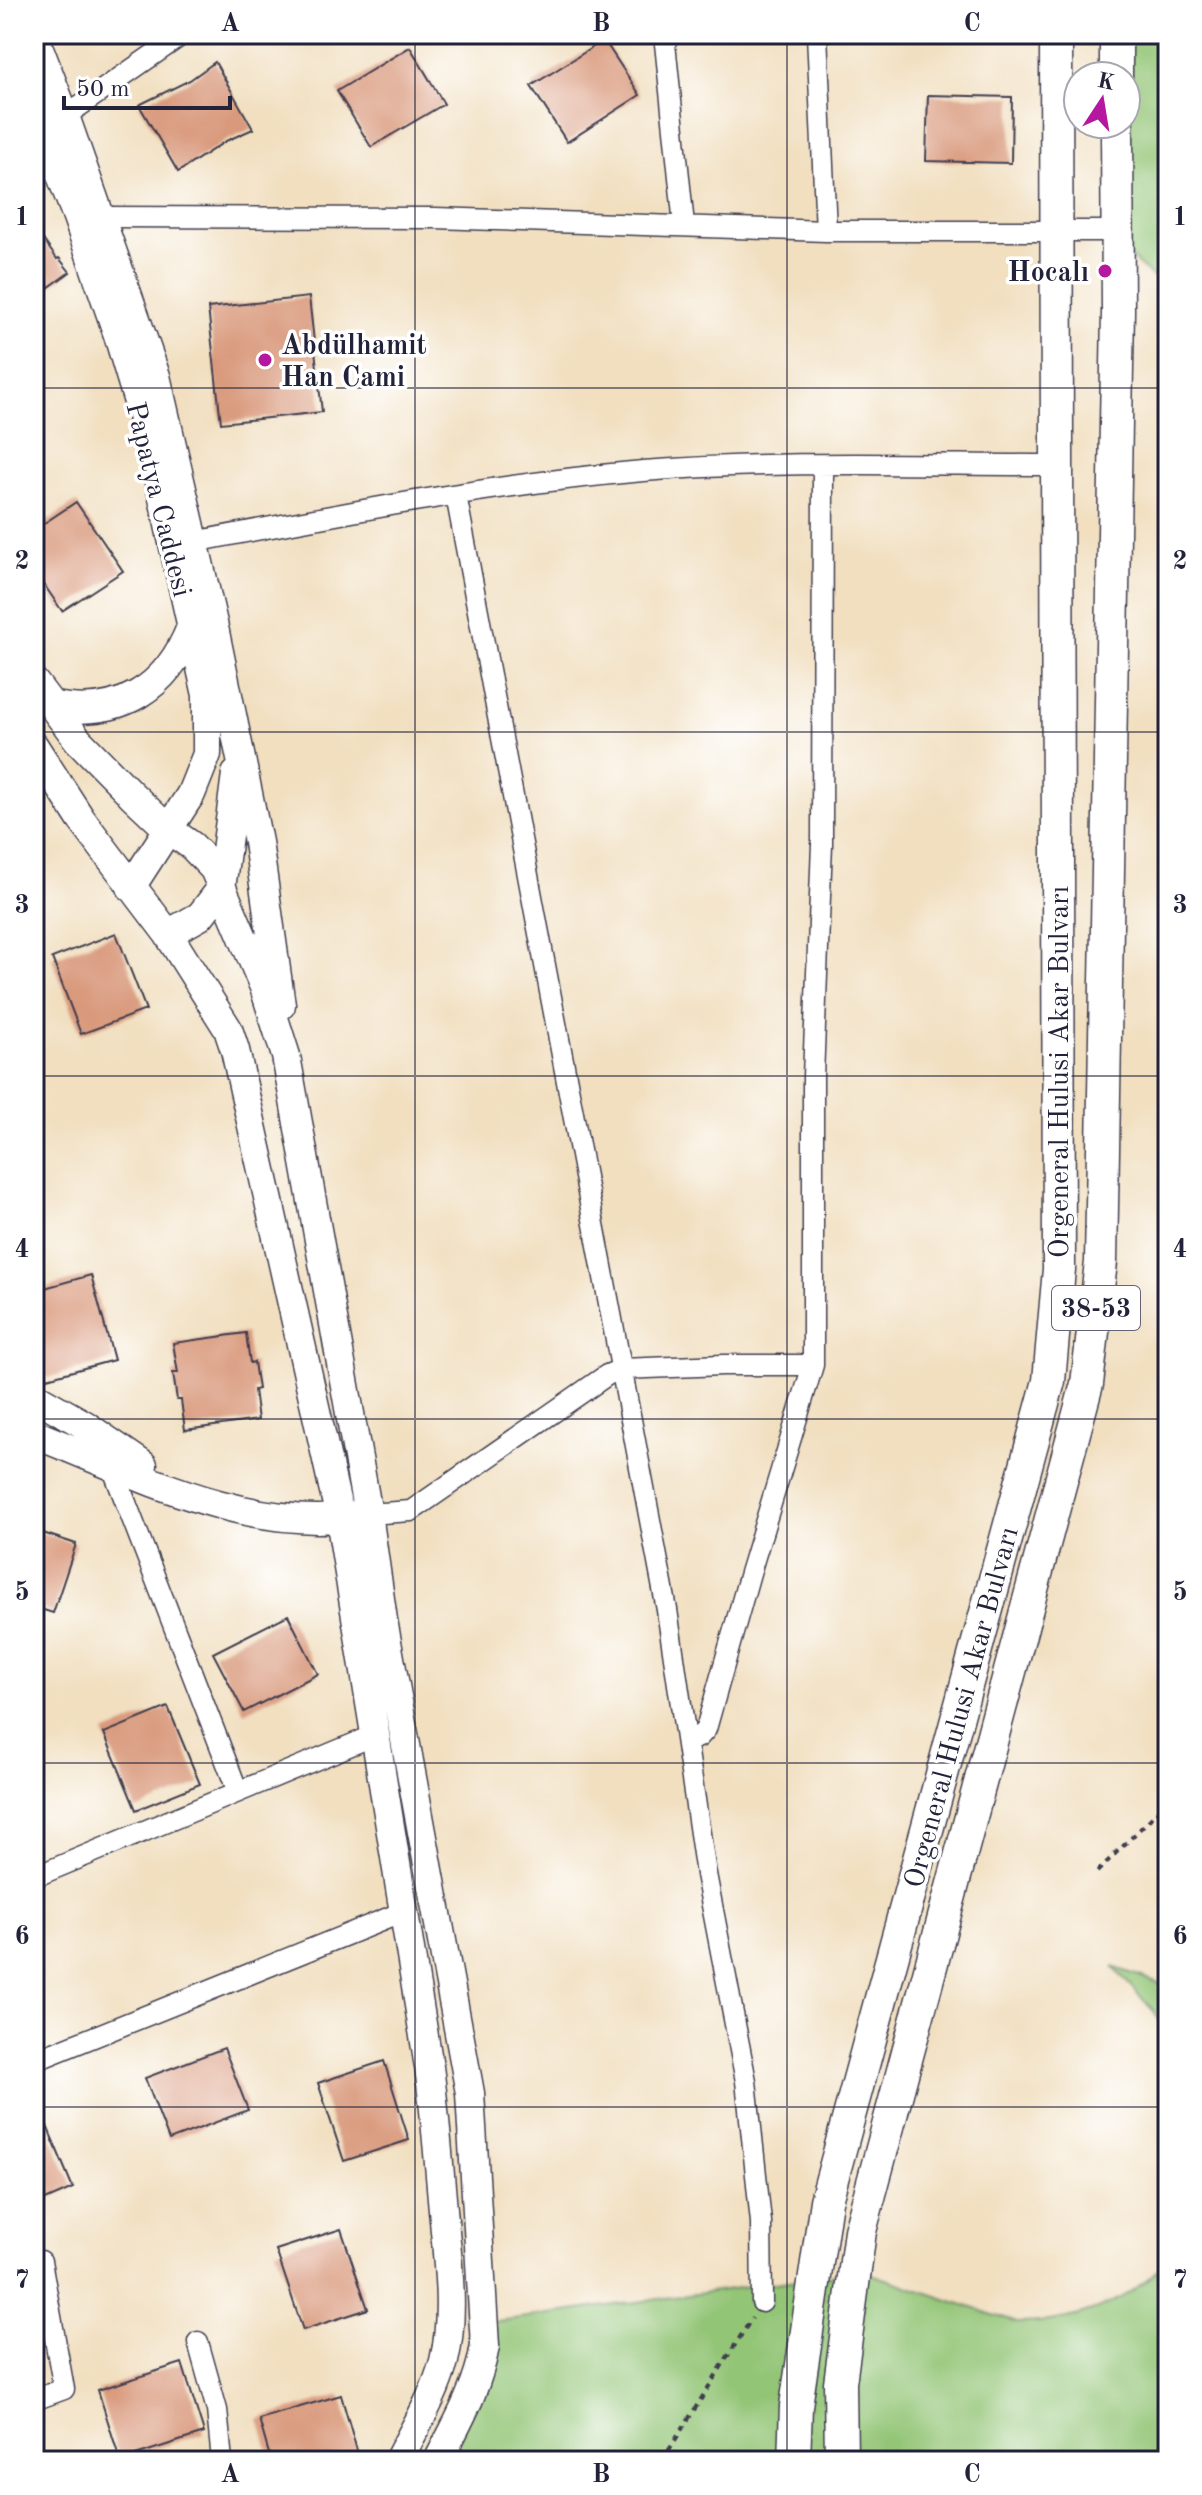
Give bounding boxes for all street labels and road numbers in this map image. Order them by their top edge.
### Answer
street label: Papatya Caddesi [119,399,195,600]
street label: Orgeneral Hulusi Akar Bulvarı [1047,886,1075,1258]
road number: 38-53 [1052,1286,1140,1330]
street label: Orgeneral Hulusi Akar Bulvarı [901,1524,1025,1891]

